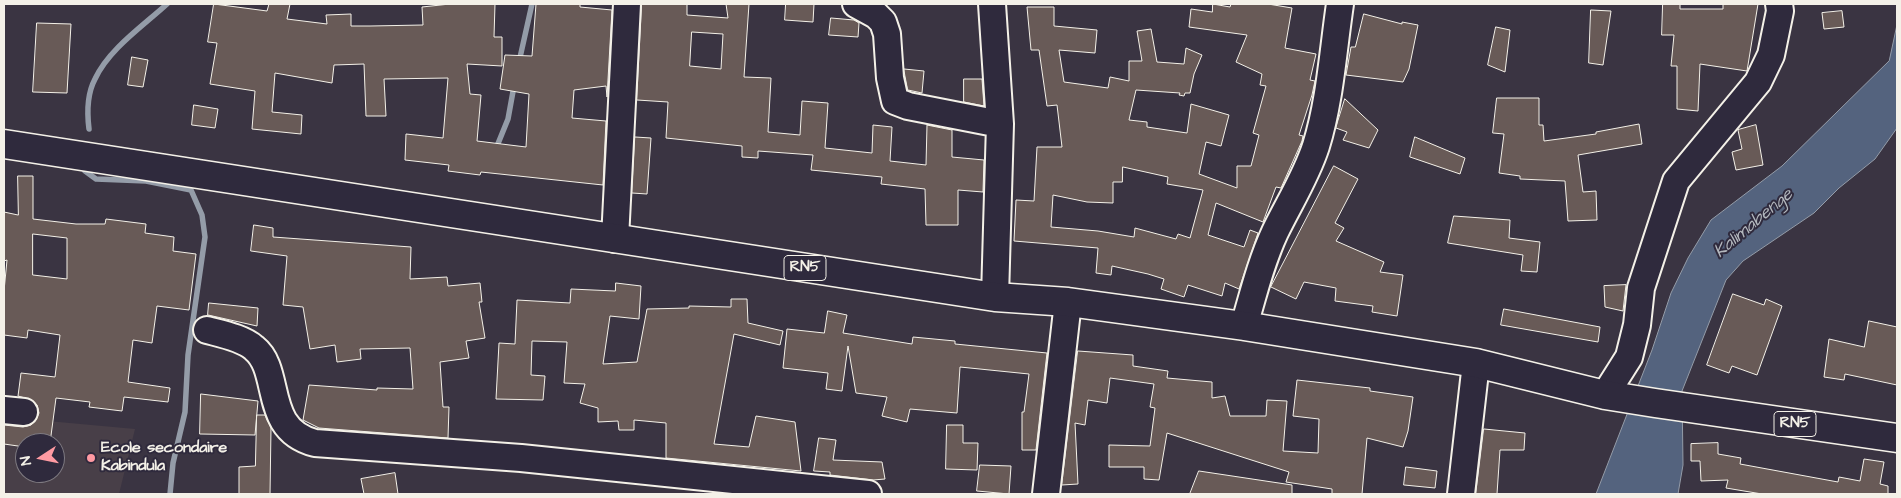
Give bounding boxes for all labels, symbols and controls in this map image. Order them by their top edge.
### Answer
water label: Kalimabenge [1710,185,1798,263]
road number: RN5 [784,256,826,280]
road number: RN5 [1774,412,1816,436]
north arrow [15,433,65,483]
place label: Ecole secondaire Kabindula [101,439,227,477]
marker: Ecole secondaire Kabindula [85,452,97,464]
text: N [16,454,37,467]

